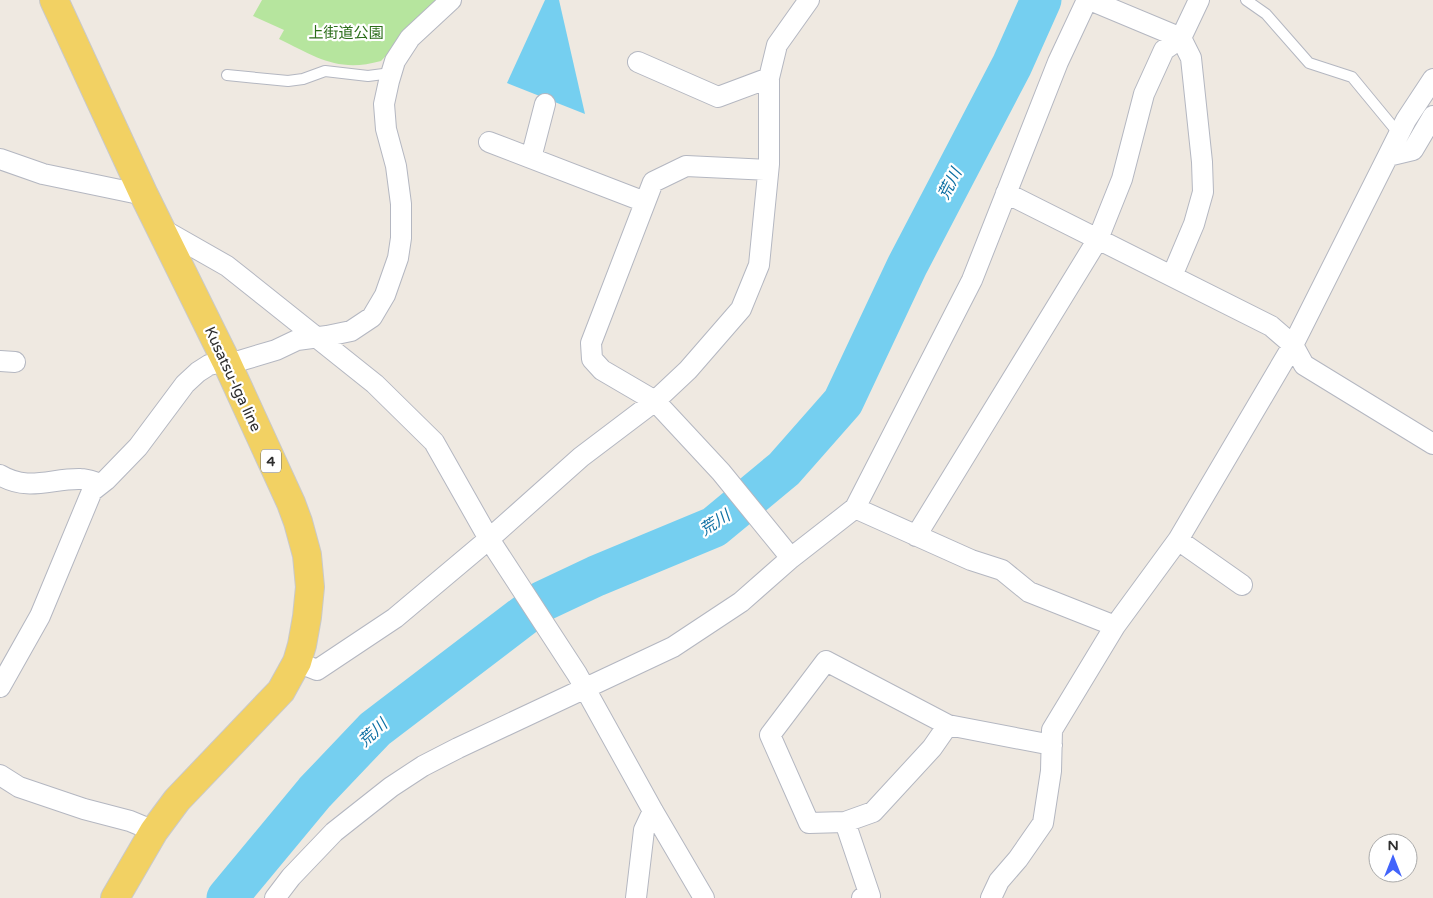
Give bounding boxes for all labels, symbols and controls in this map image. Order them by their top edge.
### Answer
park label: 上街道公園 [308,24,384,42]
water label: 荒川 [934,163,967,203]
street label: Kusatsu-Iga line [201,324,265,434]
road number: 4 [261,450,281,472]
water label: 荒川 [696,505,736,540]
water label: 荒川 [354,713,393,751]
north arrow [1368,833,1418,883]
text: N [1387,837,1399,854]

